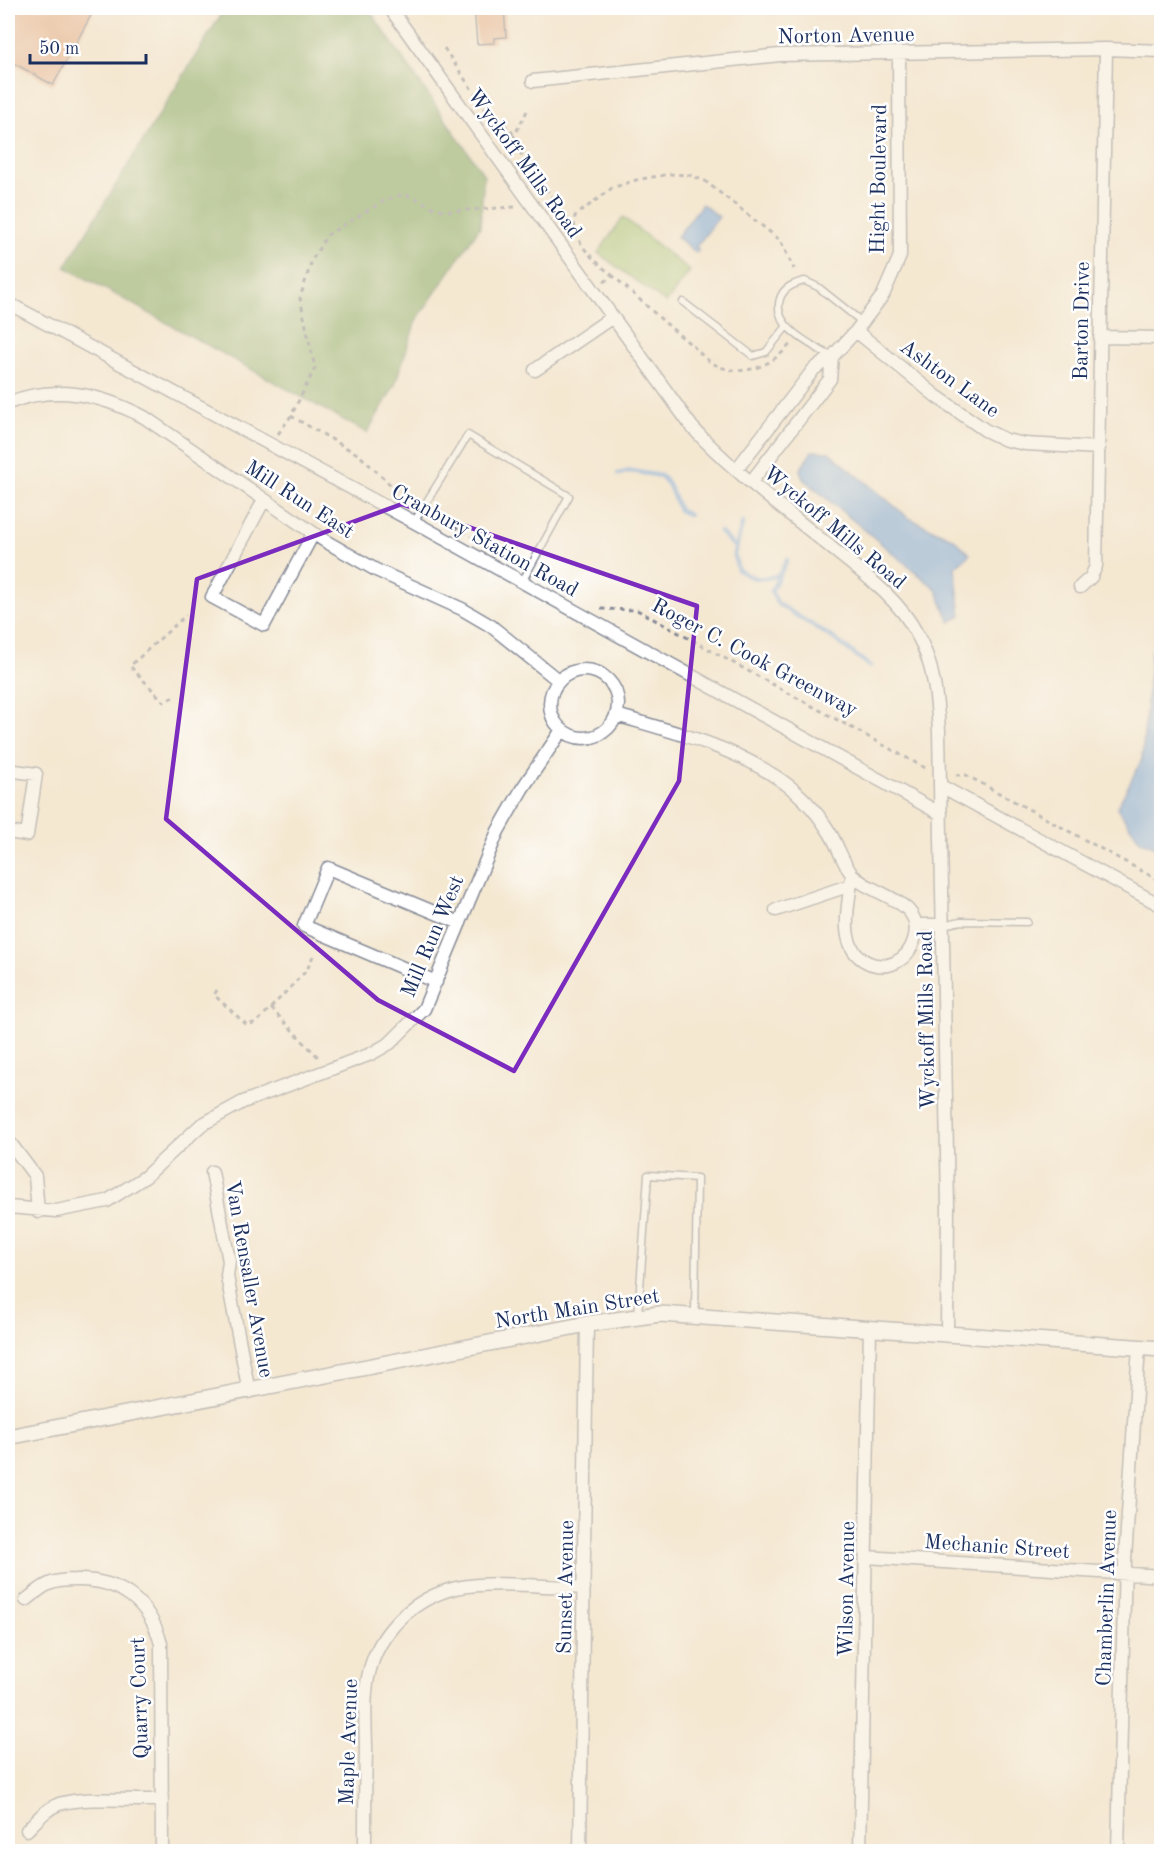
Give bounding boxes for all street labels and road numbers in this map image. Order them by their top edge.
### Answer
street label: Norton Avenue [777,25,915,48]
street label: Wyckoff Mills Road [463,85,585,243]
street label: Hight Boulevard [868,104,891,254]
street label: Barton Drive [1071,261,1094,381]
street label: Ashton Lane [896,336,1003,422]
street label: Mill Run East [241,457,357,543]
street label: Wyckoff Mills Road [759,463,909,594]
street label: Cranbury Station Road [387,481,581,601]
street label: Roger C. Cook Greenway [648,595,861,722]
street label: Mill Run West [398,872,469,1001]
street label: Wyckoff Mills Road [915,930,940,1110]
street label: Van Rensaller Avenue [221,1179,276,1379]
street label: North Main Street [493,1286,661,1333]
street label: Chamberlin Avenue [1094,1509,1121,1687]
street label: Sunset Avenue [555,1520,578,1654]
street label: Wilson Avenue [836,1521,859,1657]
street label: Mechanic Street [923,1532,1070,1563]
street label: Quarry Court [128,1637,153,1759]
street label: Maple Avenue [337,1678,362,1806]

